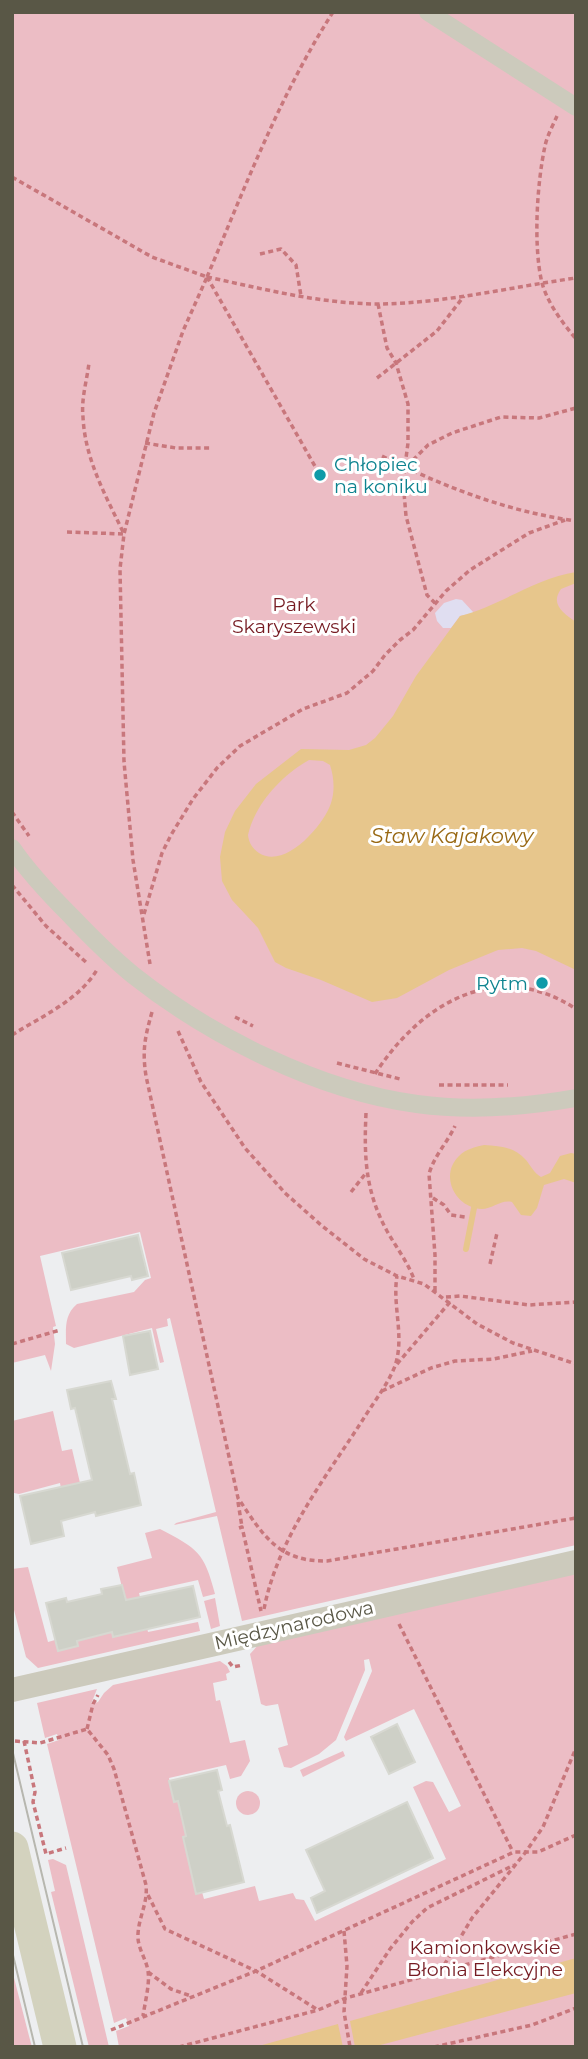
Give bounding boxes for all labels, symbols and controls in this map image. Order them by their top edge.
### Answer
place label: Chłopiec na koniku [334,453,428,498]
marker: Chłopiec na koniku [312,467,328,483]
park label: Park Skaryszewski [232,593,356,638]
water label: Staw Kajakowy [371,823,535,848]
place label: Rytm [476,972,528,995]
marker: Rytm [534,975,550,991]
street label: Międzynarodowa [212,1595,376,1655]
park label: Kamionkowskie Błonia Elekcyjne [407,1936,563,1981]

